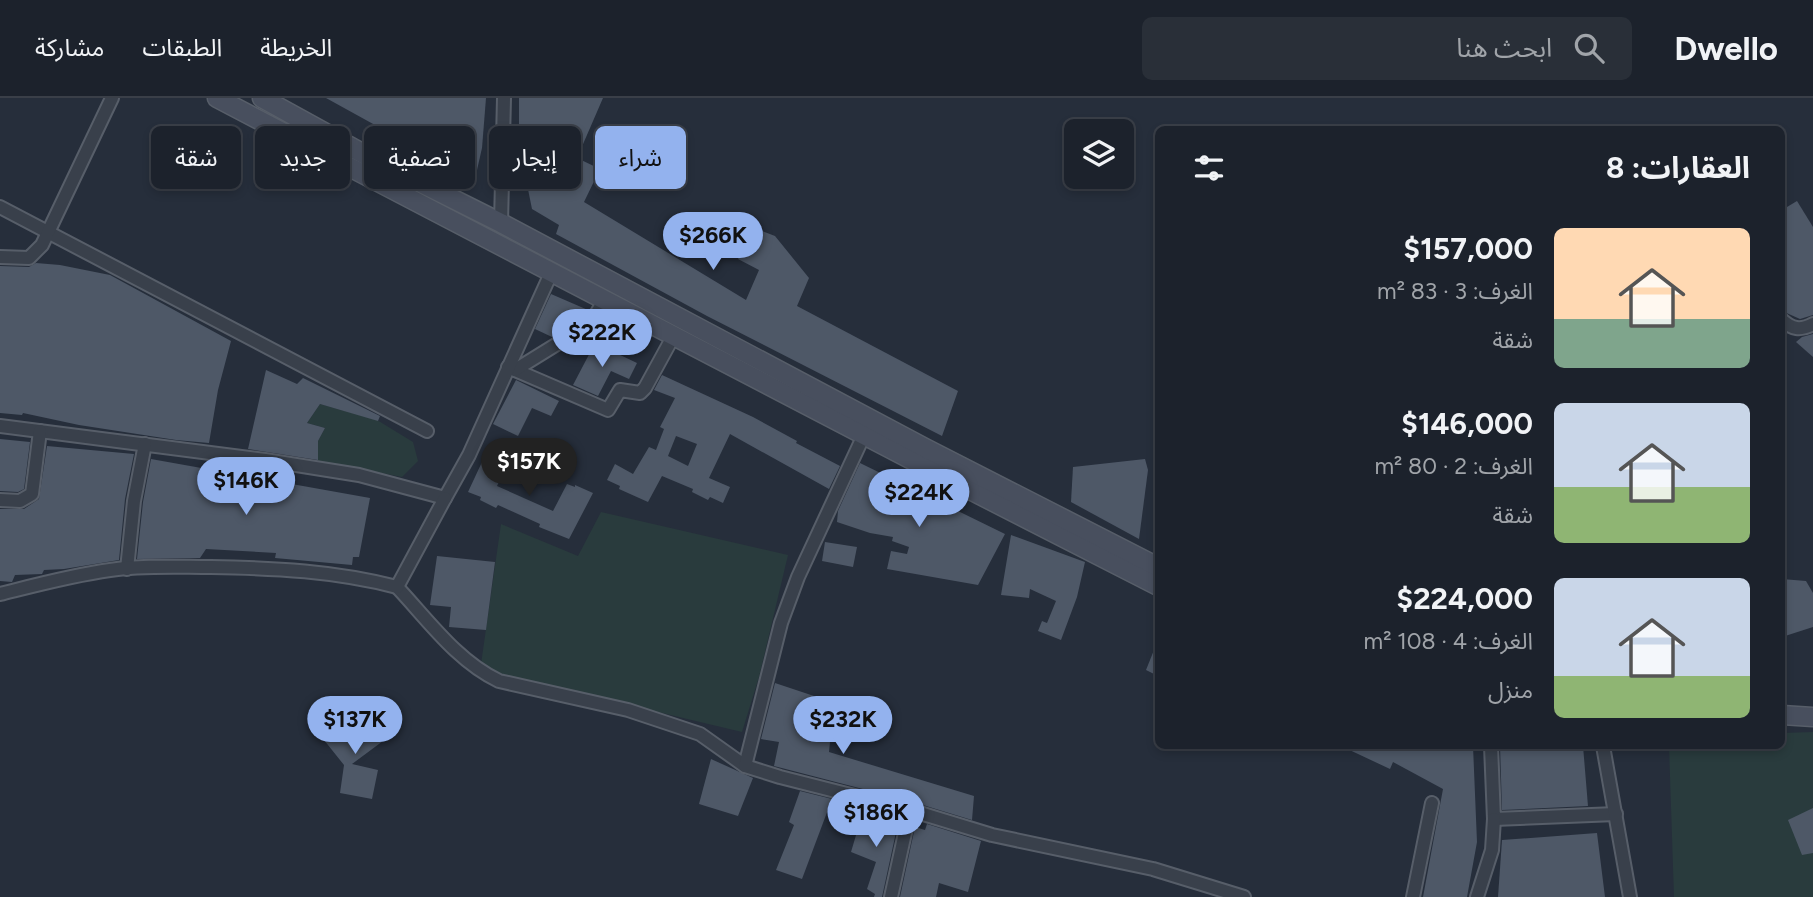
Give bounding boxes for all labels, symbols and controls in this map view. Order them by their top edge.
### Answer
search box [1142,17,1632,80]
icon: search [1570,29,1608,67]
text: Dwello [1674,29,1778,68]
text: ابحث هنا [1456,32,1552,64]
text: مشاركة [35,33,104,62]
text: الطبقات [142,33,222,62]
text: الخريطة [260,33,332,62]
map controls [1064,119,1134,189]
button: layers [1064,119,1134,189]
chip: شقة [151,126,241,189]
chip: جديد [255,126,350,189]
chip: تصفية [364,126,475,189]
chip: إيجار [489,126,581,189]
chip: شراء [595,126,686,189]
icon: filters [1190,149,1228,187]
text: العقارات: 8 [1606,149,1750,186]
pin: $266K [664,212,762,272]
text: $266K [679,221,747,249]
text: $157,000 [1404,230,1533,267]
icon: home [1610,256,1694,340]
text: الغرف: 3 · 83 m² [1377,277,1533,305]
pin: $222K [553,310,651,369]
text: $222K [568,318,636,346]
text: شقة [1492,326,1533,354]
text: $146,000 [1401,405,1533,442]
icon: home [1610,431,1694,515]
pin: $157K [480,438,578,498]
text: $157K [497,447,561,475]
text: الغرف: 2 · 80 m² [1375,452,1533,480]
pin: $146K [197,458,295,517]
text: $146K [213,466,279,494]
pin: $224K [870,470,968,529]
text: $224K [884,478,954,506]
text: شقة [1492,501,1533,529]
text: $224,000 [1397,580,1533,617]
icon: home [1610,606,1694,690]
text: الغرف: 4 · 108 m² [1364,627,1533,655]
text: منزل [1488,676,1533,704]
pin: $137K [306,696,404,756]
pin: $232K [794,696,892,756]
text: $137K [323,705,387,733]
text: $232K [809,705,877,733]
pin: $186K [827,790,925,849]
text: $186K [843,798,909,826]

